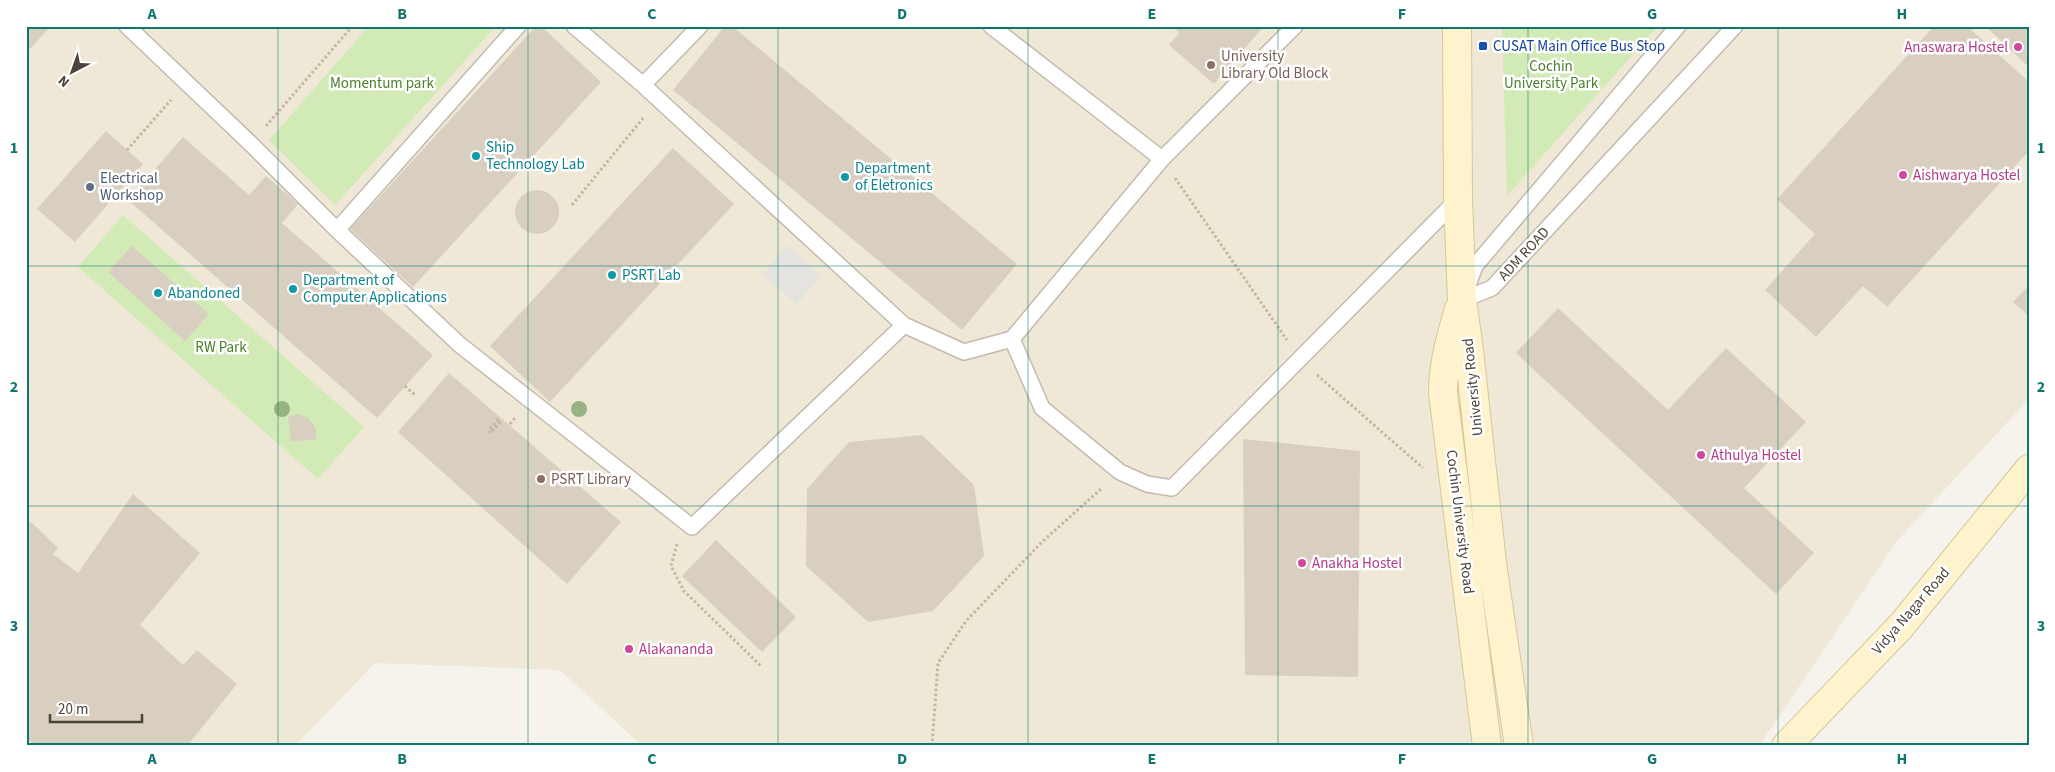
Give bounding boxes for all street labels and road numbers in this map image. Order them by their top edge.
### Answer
street label: ADM ROAD [1493,222,1555,286]
street label: University Road [1457,337,1489,437]
street label: Cochin University Road [1441,449,1479,595]
street label: Vidya Nagar Road [1867,563,1955,659]

